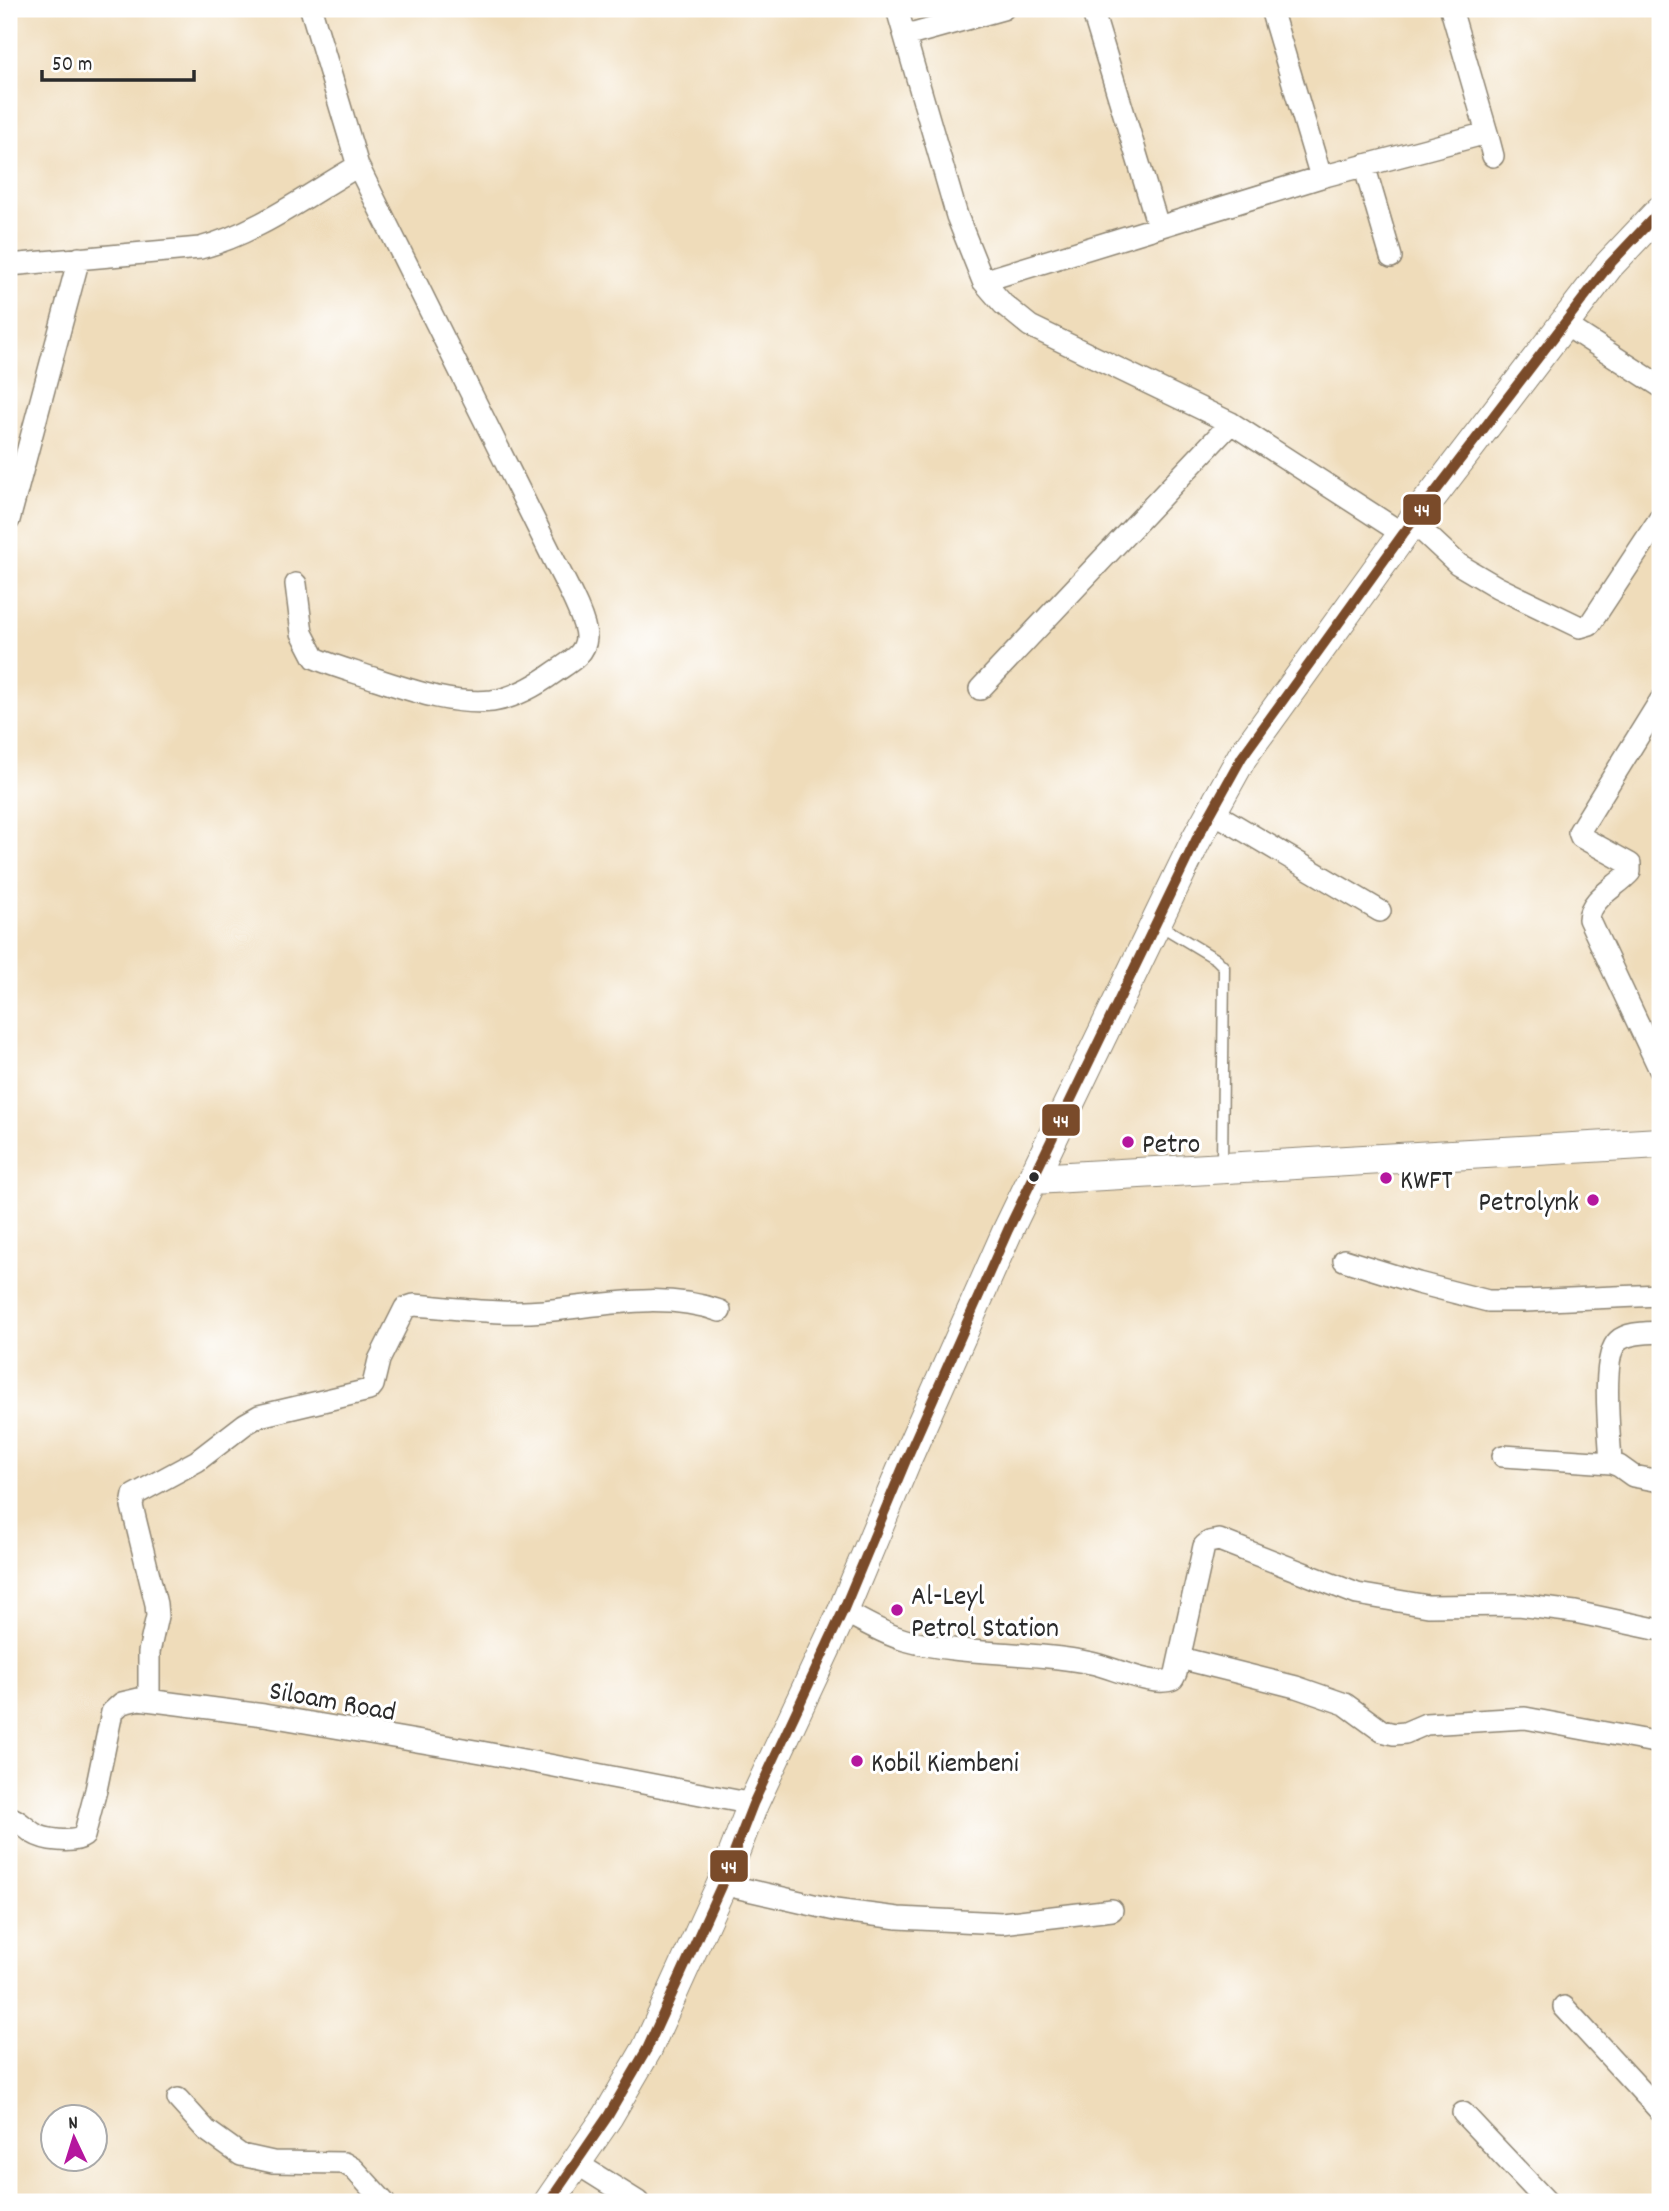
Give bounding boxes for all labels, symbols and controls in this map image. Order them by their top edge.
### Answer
scale bar [42,38,194,82]
text: 50 m [52,51,92,81]
line badge: 44 [1402,493,1442,526]
text: 44 [1414,499,1430,526]
line badge: 44 [1041,1103,1081,1137]
text: 44 [1053,1110,1069,1137]
place label: Petro [1142,1127,1200,1167]
marker: Petro [1120,1134,1136,1150]
place label: KWFT [1400,1163,1453,1203]
unlabelled marker [1027,1170,1041,1184]
marker: KWFT [1378,1170,1394,1186]
place label: Petrolynk [1478,1185,1579,1225]
marker: Petrolynk [1585,1192,1601,1208]
place label: Al-Leyl Petrol Station [911,1579,1059,1651]
marker: Al-Leyl Petrol Station [889,1602,905,1618]
street label: Siloam Road [266,1673,399,1735]
place label: Kobil Kiembeni [871,1746,1019,1786]
marker: Kobil Kiembeni [849,1753,865,1769]
line badge: 44 [709,1849,749,1883]
text: 44 [721,1856,737,1883]
north arrow [38,2102,108,2172]
text: N [67,2111,79,2138]

